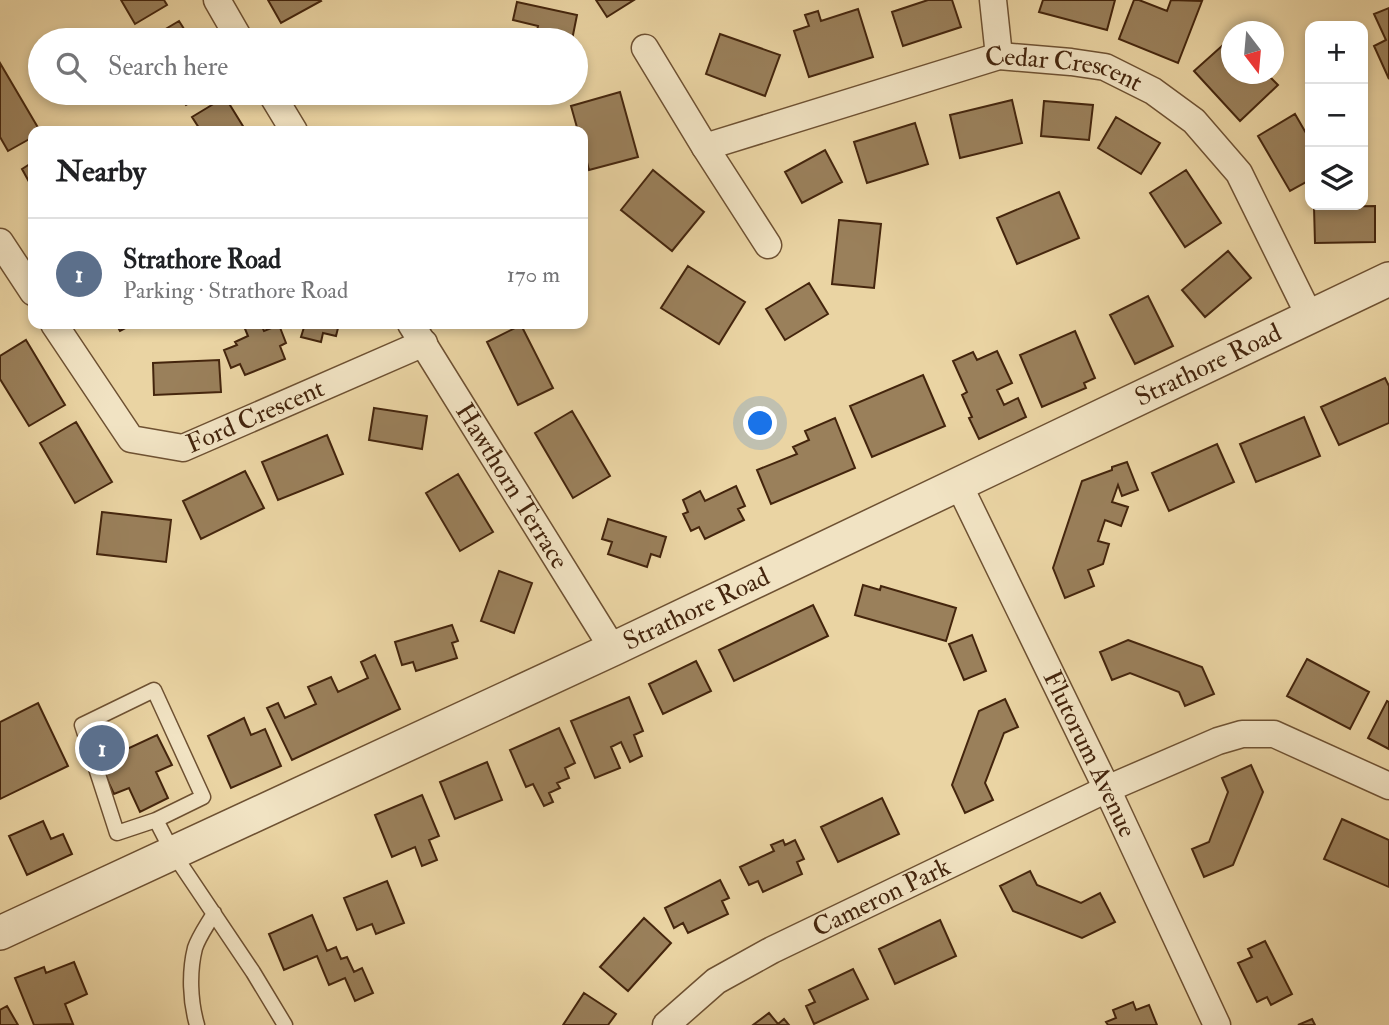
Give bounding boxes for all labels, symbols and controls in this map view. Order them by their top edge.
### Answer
north arrow [1221,21,1284,84]
map controls [1305,21,1368,210]
button: + [1305,21,1368,84]
search box [28,28,588,105]
street label: Cedar Crescent [981,39,1148,99]
icon: search [52,48,90,86]
text: Search here [108,51,228,83]
button: − [1305,84,1368,147]
button: layers [1305,147,1368,210]
text: Nearby [56,153,146,190]
text: Strathore Road [123,244,281,276]
text: 1 [75,260,83,289]
text: 170 m [507,260,560,289]
text: Parking · Strathore Road [123,276,348,305]
street label: Strathore Road [1130,317,1287,414]
street label: Ford Crescent [181,372,329,461]
street label: Hawthorn Terrace [448,397,575,575]
your location [743,406,777,440]
street label: Strathore Road [618,561,775,658]
street label: Flutorum Avenue [1036,665,1143,843]
pin: 1 [79,722,125,774]
street label: Cameron Park [807,850,956,944]

